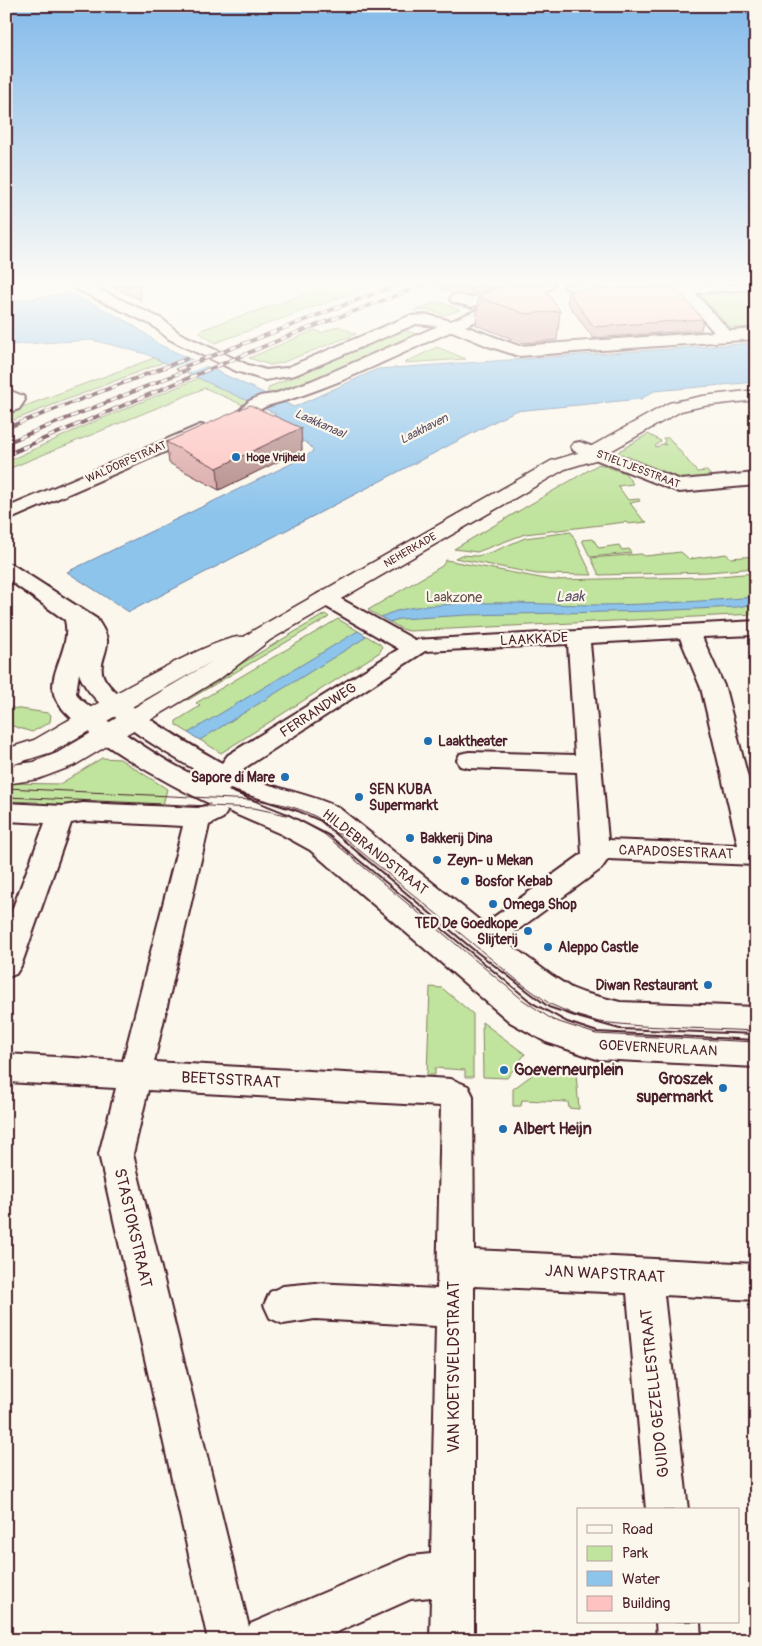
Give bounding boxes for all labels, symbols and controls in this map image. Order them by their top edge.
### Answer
water label: Laakkanaal [292,406,349,442]
water label: Laakhaven [397,410,452,447]
street label: WALDORPSTRAAT [84,438,168,486]
street label: STIELTJESSTRAAT [594,447,682,491]
marker: Hoge Vrijheid [230,451,242,463]
place label: Hoge Vrijheid [246,451,305,464]
street label: NEHERKADE [381,530,439,570]
water label: Laak [556,587,586,607]
park label: Laakzone [426,589,482,606]
street label: LAAKKADE [500,629,568,649]
street label: FERRANDWEG [277,679,359,741]
place label: Laaktheater [438,733,508,750]
marker: Laaktheater [422,735,434,747]
place label: Sapore di Mare [191,769,276,786]
marker: Sapore di Mare [279,771,291,783]
place label: SEN KUBA Supermarkt [369,781,438,814]
marker: SEN KUBA Supermarkt [353,791,365,803]
street label: HILDEBRANDSTRAAT [319,806,431,899]
place label: Bakkerij Dina [420,830,493,847]
marker: Bakkerij Dina [404,832,416,844]
street label: CAPADOSESTRAAT [618,841,734,863]
place label: Zeyn- u Mekan [447,852,533,869]
marker: Zeyn- u Mekan [431,854,443,866]
place label: Bosfor Kebab [475,873,553,890]
marker: Bosfor Kebab [459,875,471,887]
place label: Omega Shop [503,896,577,913]
marker: Omega Shop [487,898,499,910]
place label: TED De Goedkope Slijterij [414,915,519,948]
marker: TED De Goedkope Slijterij [522,925,534,937]
place label: Aleppo Castle [558,939,639,956]
marker: Aleppo Castle [542,941,554,953]
place label: Diwan Restaurant [596,977,698,994]
marker: Diwan Restaurant [702,979,714,991]
street label: GOEVERNEURLAAN [598,1036,718,1060]
place label: Goeverneurplein [514,1060,624,1080]
marker: Goeverneurplein [498,1064,510,1076]
street label: BEETSSTRAAT [181,1067,281,1093]
place label: Groszek supermarkt [636,1069,714,1107]
marker: Groszek supermarkt [717,1082,729,1094]
place label: Albert Heijn [513,1119,592,1139]
marker: Albert Heijn [497,1123,509,1135]
street label: STASTOKSTRAAT [110,1166,156,1290]
street label: JAN WAPSTRAAT [545,1261,666,1287]
street label: VAN KOETSVELDSTRAAT [444,1281,464,1453]
street label: GUIDO GEZELLESTRAAT [636,1307,674,1478]
legend [577,1508,740,1624]
text: Road [622,1520,653,1539]
text: Park [622,1544,649,1563]
text: Water [622,1570,661,1589]
text: Building [622,1594,670,1613]

